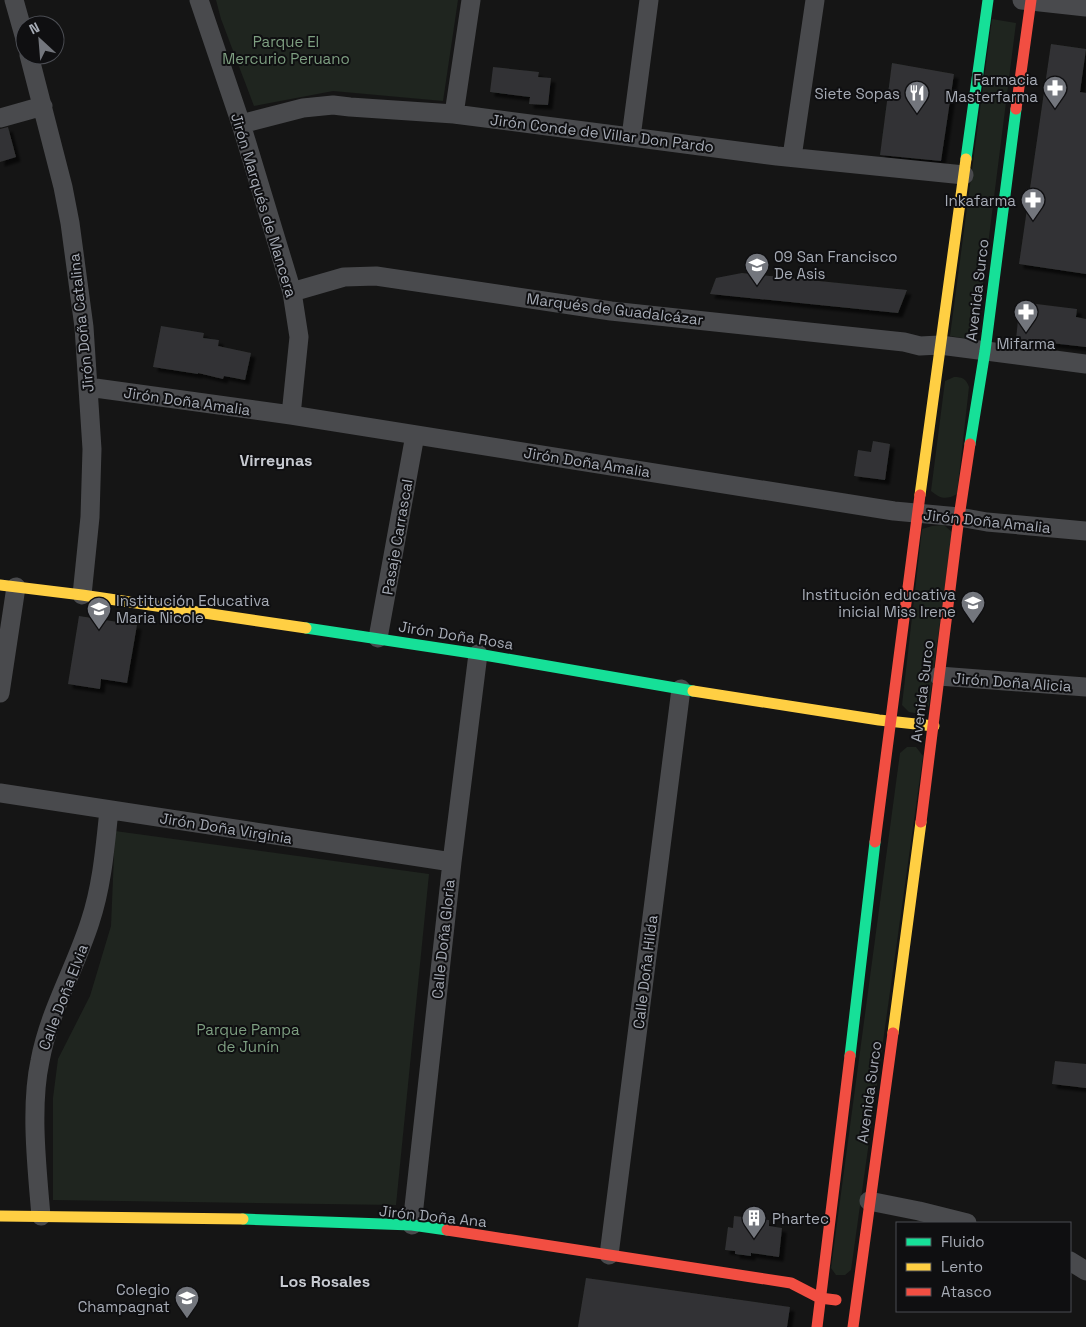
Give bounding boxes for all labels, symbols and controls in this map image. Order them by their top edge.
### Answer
north arrow [15,15,65,65]
text: N [26,18,42,38]
park label: Parque El Mercurio Peruano [222,32,350,68]
place label: Farmacia Masterfarma [945,70,1038,106]
pharmacy icon: Farmacia Masterfarma [1042,75,1068,109]
restaurant icon: Siete Sopas [904,80,930,114]
place label: Siete Sopas [815,84,900,103]
street label: Jirón Marqués de Mancera [227,110,301,300]
street label: Jirón Conde de Villar Don Pardo [489,110,715,156]
pharmacy icon: Inkafarma [1020,187,1046,221]
place label: Inkafarma [945,191,1016,210]
street label: Avenida Surco [961,238,993,342]
place label: 09 San Francisco De Asis [774,247,898,283]
street label: Jirón Doña Catalina [64,252,98,393]
school or university icon: 09 San Francisco De Asis [744,252,770,286]
street label: Marqués de Guadalcázar [526,289,705,329]
pharmacy icon: Mifarma [1013,299,1039,333]
place label: Mifarma [997,334,1056,353]
street label: Jirón Doña Amalia [122,383,252,419]
street label: Jirón Doña Amalia [522,443,652,481]
district label: Virreynas [239,450,313,471]
street label: Pasaje Carrascal [377,478,417,596]
street label: Jirón Doña Amalia [922,505,1052,537]
place label: Institución educativa inicial Miss Irene [802,585,956,621]
school or university icon: Institución educativa inicial Miss Irene [960,590,986,624]
place label: Institución Educativa Maria Nicole [116,591,270,627]
school or university icon: Institución Educativa Maria Nicole [86,596,112,630]
street label: Jirón Doña Rosa [397,617,515,654]
street label: Avenida Surco [906,639,938,743]
street label: Jirón Doña Alicia [952,668,1072,696]
street label: Jirón Doña Virginia [158,808,294,848]
street label: Calle Doña Gloria [427,878,459,1000]
street label: Calle Doña Hilda [629,914,661,1030]
street label: Calle Doña Elvia [34,941,92,1053]
park label: Parque Pampa de Junín [196,1020,300,1056]
street label: Avenida Surco [852,1040,886,1144]
street label: Jirón Doña Ana [378,1201,488,1231]
building icon: Phartec [741,1205,767,1239]
place label: Phartec [772,1209,829,1228]
legend [896,1222,1071,1312]
text: Fluido [941,1232,985,1251]
text: Lento [941,1257,983,1276]
district label: Los Rosales [280,1271,370,1292]
place label: Colegio Champagnat [78,1280,170,1316]
text: Atasco [941,1282,992,1301]
school or university icon: Colegio Champagnat [174,1285,200,1319]

